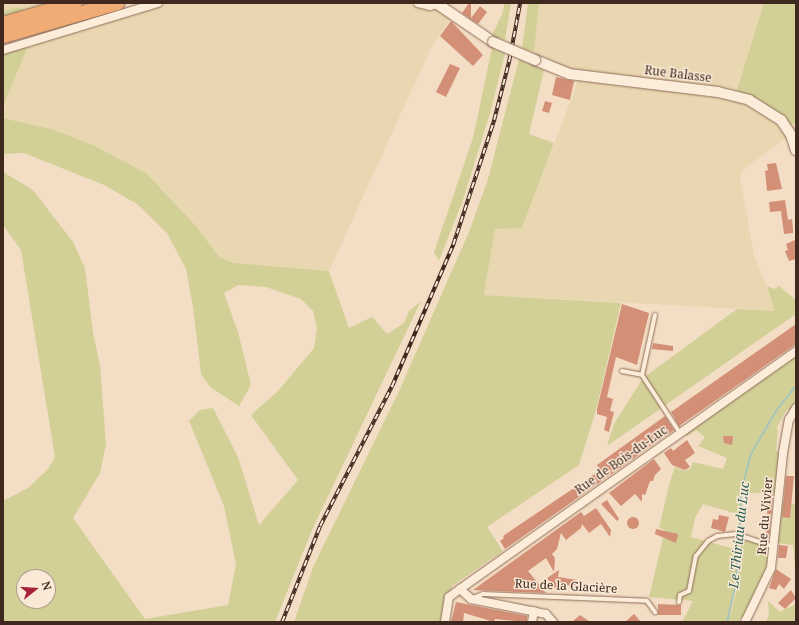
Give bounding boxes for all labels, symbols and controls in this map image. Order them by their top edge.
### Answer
street label: Rue Balasse [644,63,712,85]
street label: Rue de Bois-du-Luc [572,423,670,497]
street label: Rue du Vivier [754,477,776,555]
water label: Le Thiriau du Luc [726,481,752,589]
north arrow [16,569,56,609]
street label: Rue de la Glacière [514,576,618,596]
text: N [39,579,55,592]

